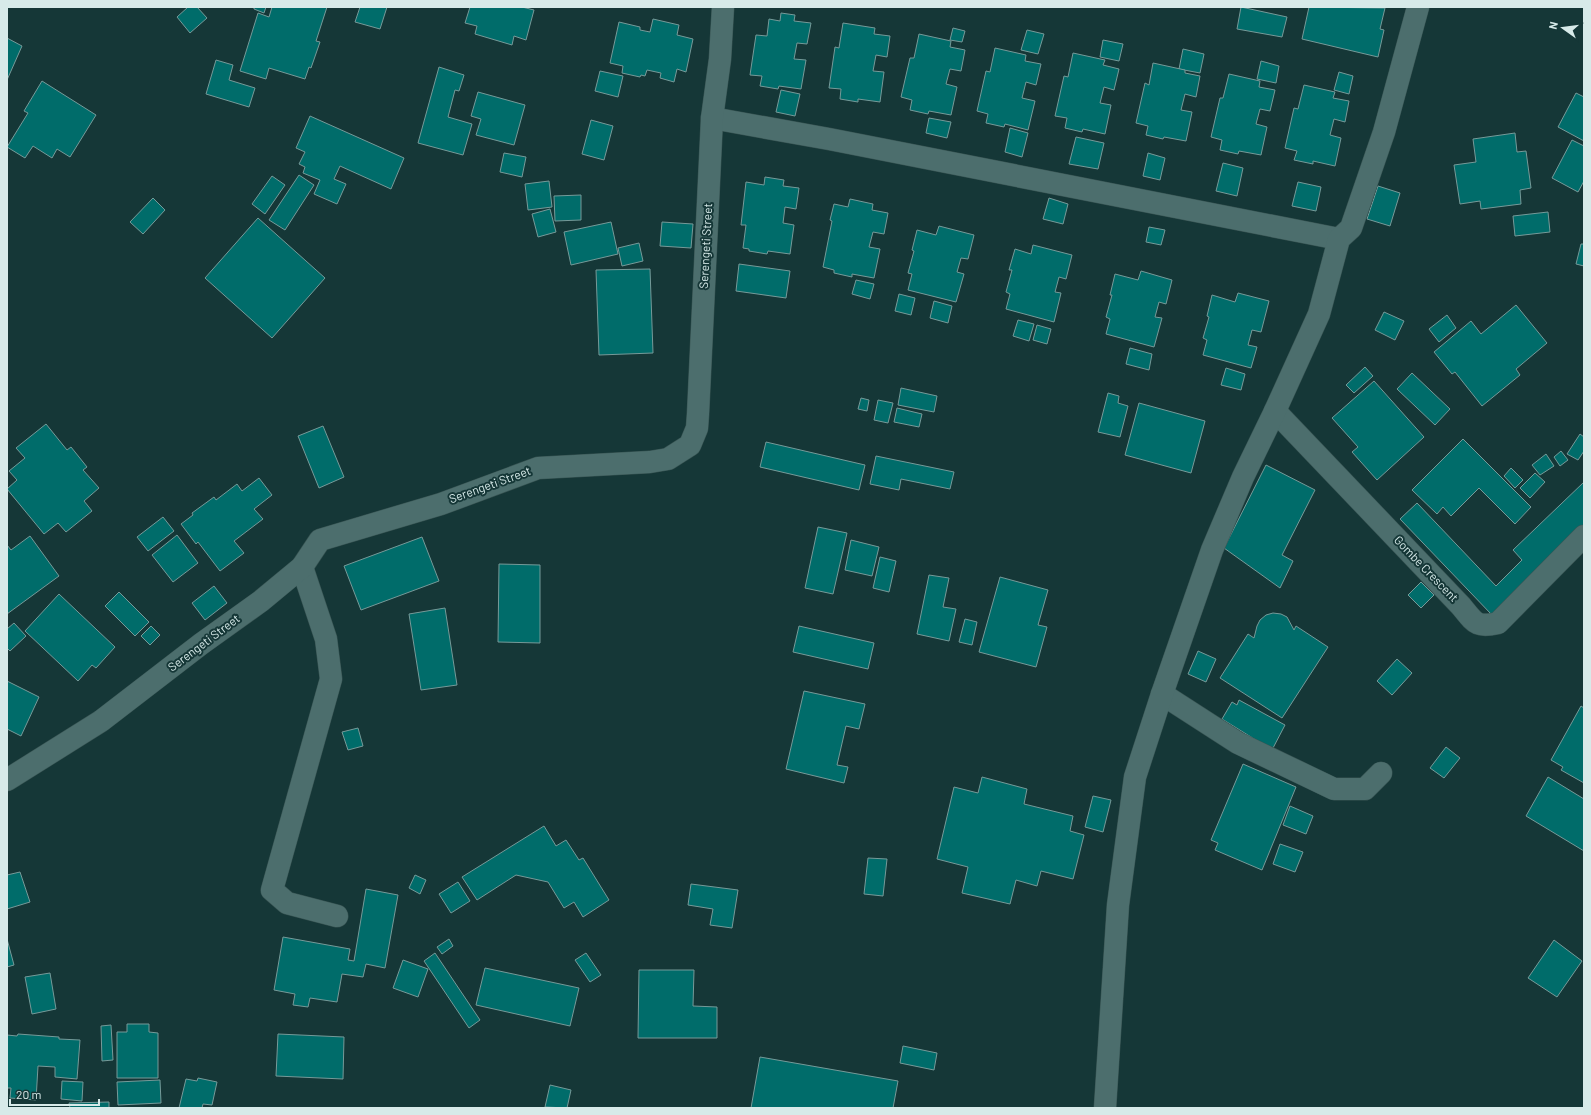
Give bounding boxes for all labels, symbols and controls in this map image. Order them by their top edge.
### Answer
north arrow [1543,8,1583,48]
text: N [1546,20,1560,31]
street label: Serengeti Street [696,203,714,289]
street label: Serengeti Street [447,463,532,505]
street label: Gombe Crescent [1392,532,1462,604]
street label: Serengeti Street [165,611,242,674]
scale bar [10,1081,99,1107]
text: 20 m [16,1087,42,1101]

